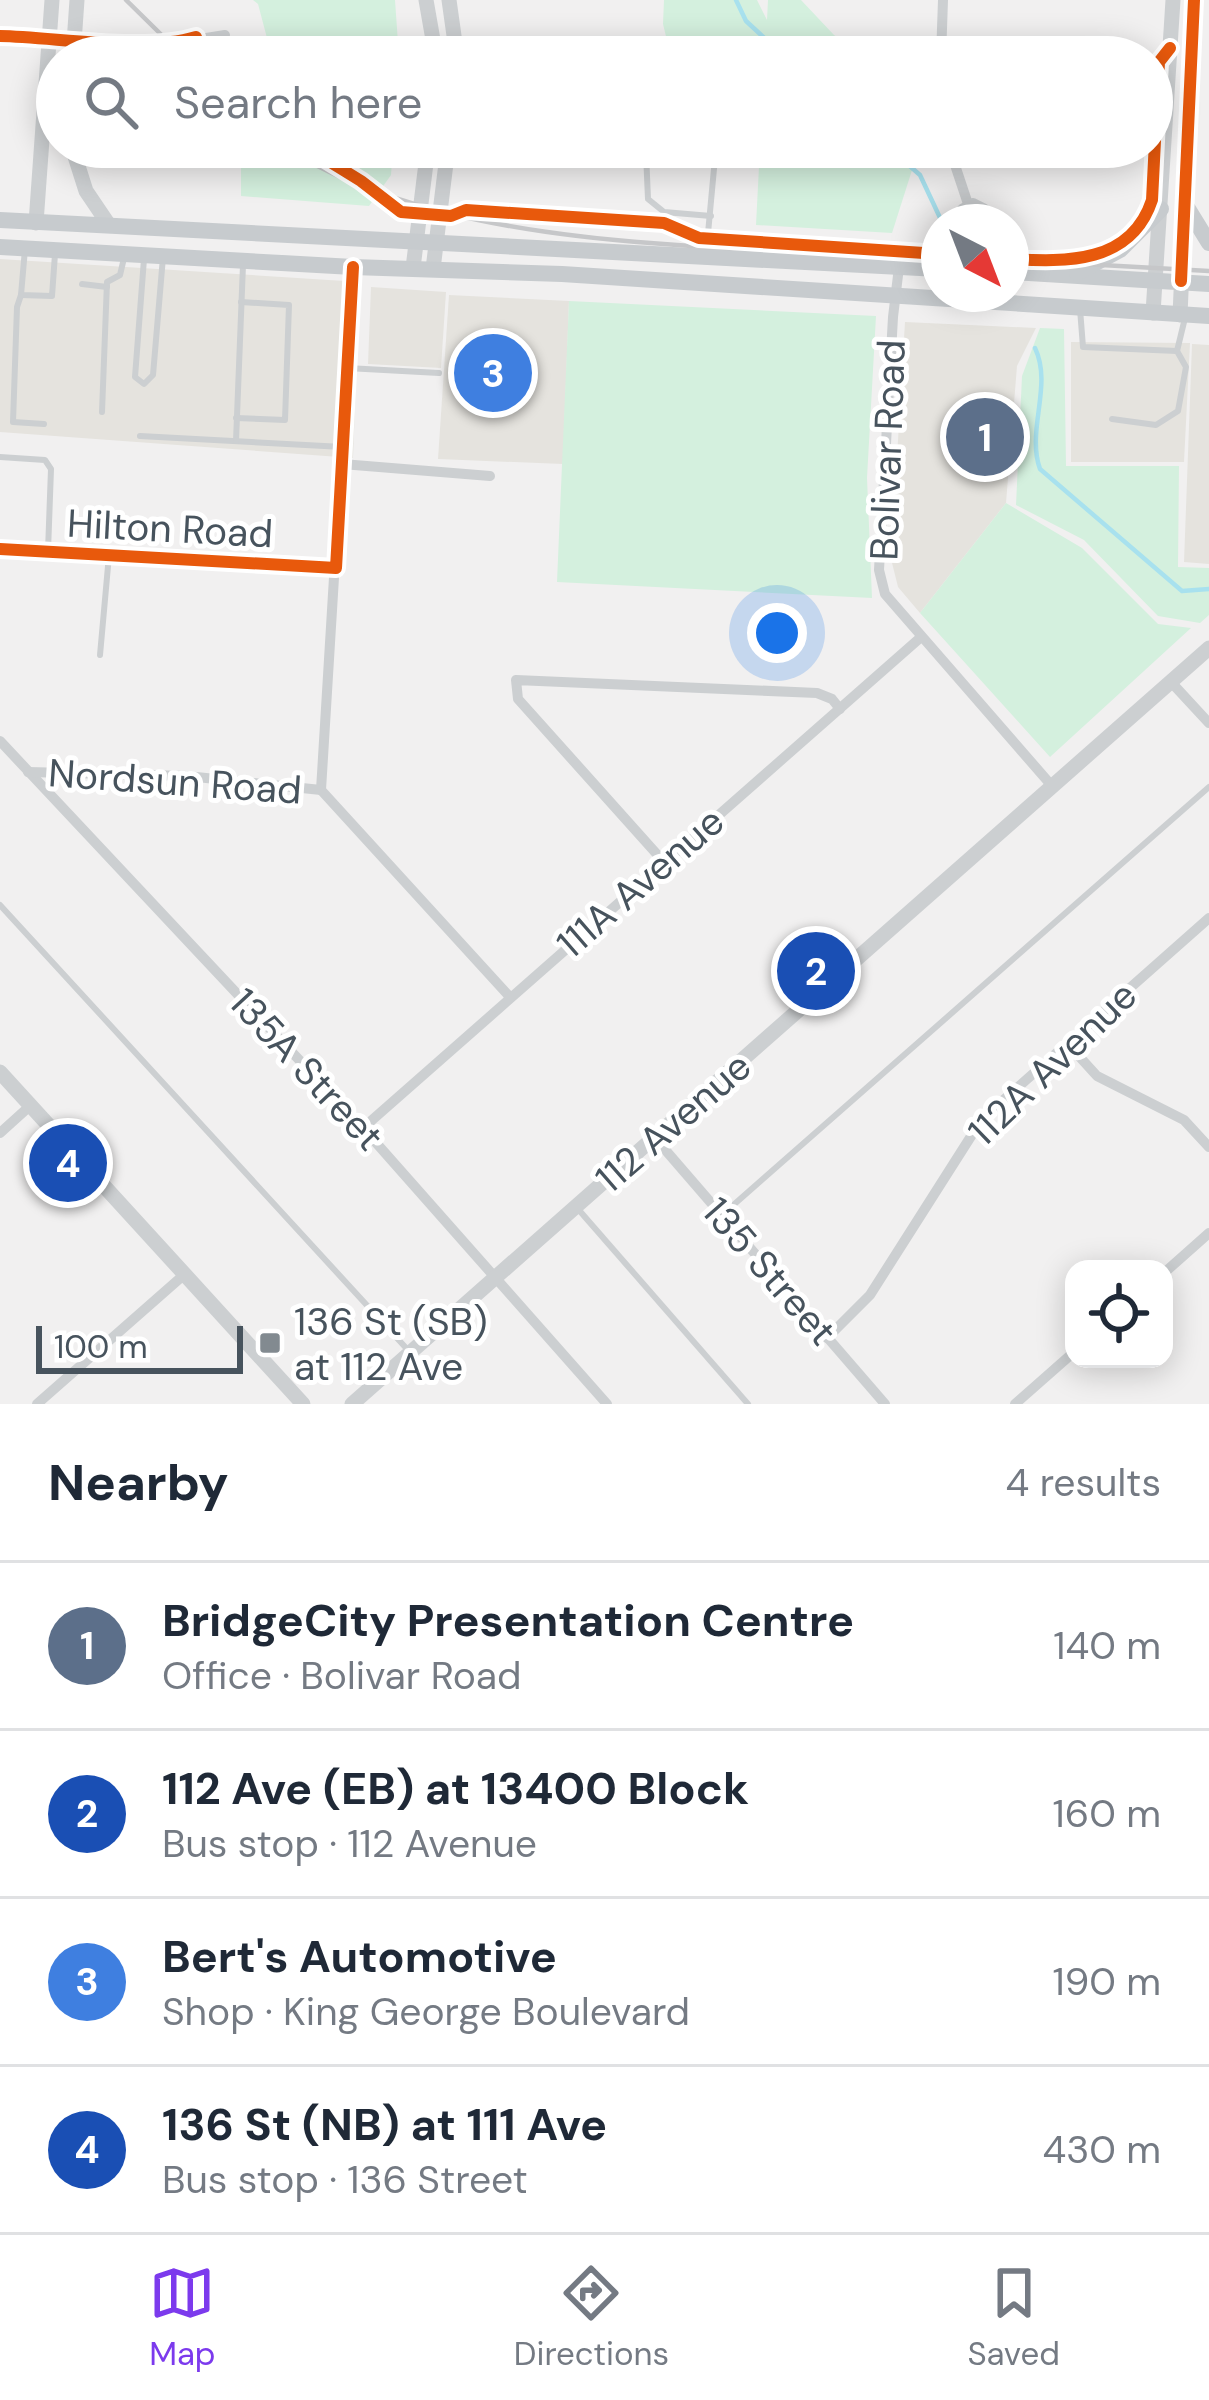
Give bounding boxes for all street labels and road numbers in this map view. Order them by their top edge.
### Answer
street label: Bolivar Road [858,339,917,561]
street label: Hilton Road [66,498,274,559]
street label: Nordsun Road [47,747,303,816]
street label: 111A Avenue [546,796,735,969]
street label: 112A Avenue [957,970,1148,1157]
street label: 135A Street [218,977,395,1161]
street label: 112 Avenue [585,1041,762,1204]
street label: 135 Street [691,1187,848,1356]

